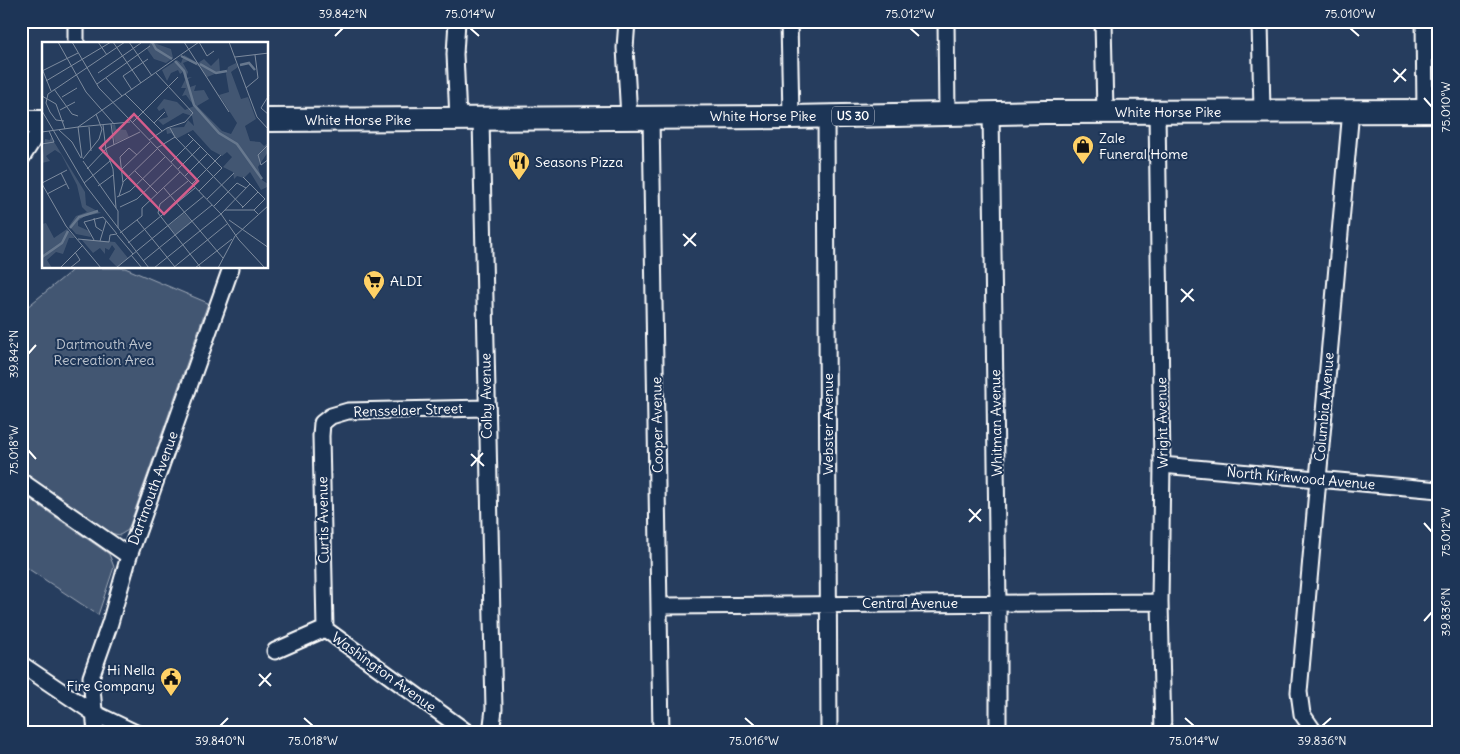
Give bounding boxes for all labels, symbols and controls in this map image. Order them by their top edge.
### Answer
text: 39.842°N [319,6,367,21]
text: 75.014°W [445,6,495,21]
text: 75.012°W [885,6,935,21]
text: 75.010°W [1325,6,1375,21]
inset map [42,42,269,269]
text: 75.010°W [1438,82,1453,132]
street label: White Horse Pike [1115,103,1221,121]
road number: US 30 [832,106,874,125]
street label: White Horse Pike [710,107,816,125]
street label: White Horse Pike [305,111,411,129]
place label: Zale Funeral Home [1099,129,1188,163]
shop icon: Zale Funeral Home [1071,134,1095,165]
restaurant icon: Seasons Pizza [507,150,531,181]
place label: Seasons Pizza [535,153,623,171]
supermarket icon: ALDI [362,269,386,300]
place label: ALDI [390,272,422,290]
text: 39.842°N [6,330,21,378]
park label: Dartmouth Ave Recreation Area [53,335,155,369]
street label: Columbia Avenue [1310,352,1338,462]
street label: Colby Avenue [476,353,496,439]
street label: Whitman Avenue [986,369,1006,477]
street label: Webster Avenue [819,373,837,475]
street label: Cooper Avenue [647,377,667,473]
street label: Wright Avenue [1152,377,1172,469]
street label: Rensselaer Street [353,399,463,421]
text: 75.018°W [6,425,21,475]
street label: Dartmouth Avenue [124,429,182,547]
street label: North Kirkwood Avenue [1226,463,1376,493]
street label: Curtis Avenue [313,476,333,564]
text: 75.012°W [1438,507,1453,557]
text: 39.836°N [1438,588,1453,636]
street label: Central Avenue [862,594,958,612]
street label: Washington Avenue [328,628,440,716]
place label: Hi Nella Fire Company [67,661,155,695]
public building icon: Hi Nella Fire Company [159,666,183,697]
text: 39.840°N [195,733,245,748]
text: 75.018°W [288,733,338,748]
text: 75.016°W [729,733,779,748]
text: 75.014°W [1169,733,1219,748]
text: 39.836°N [1298,733,1346,748]

